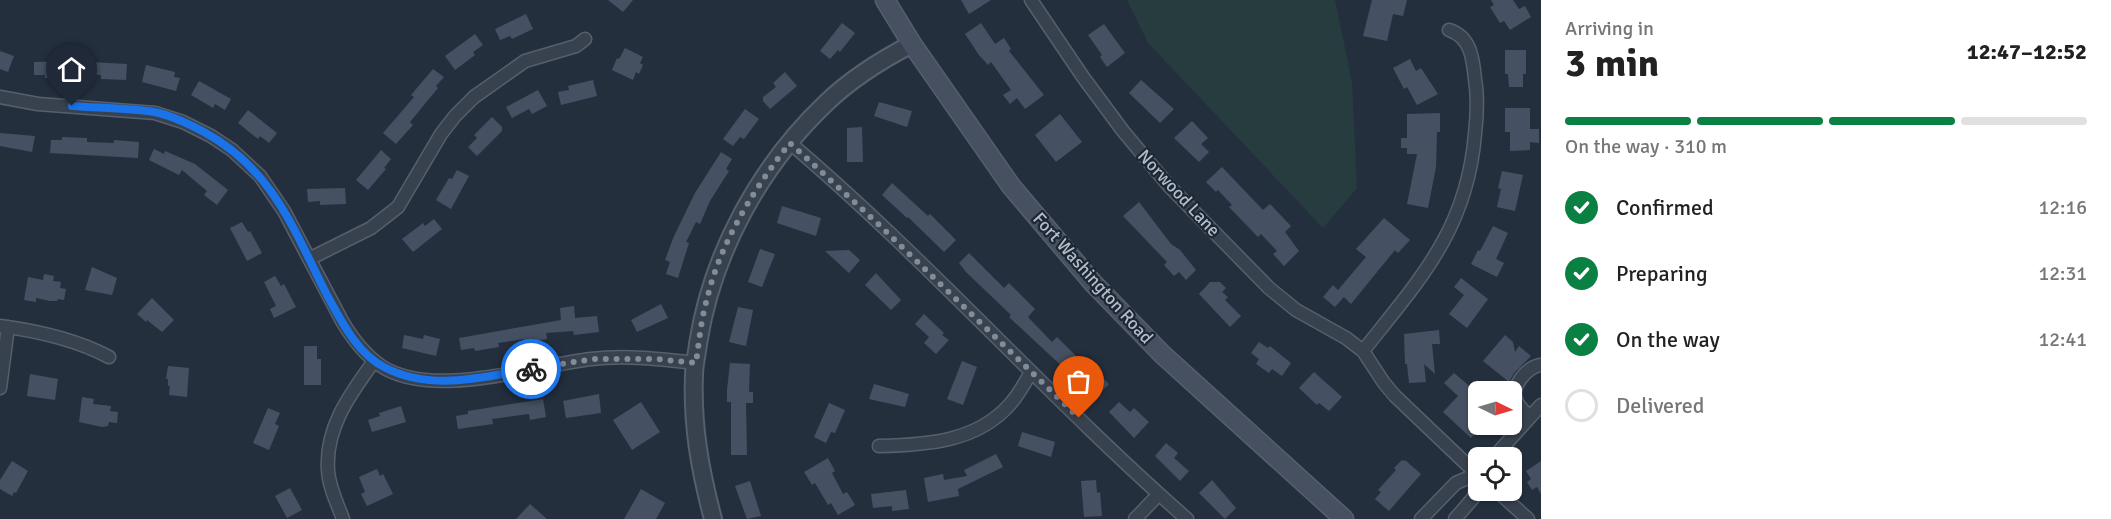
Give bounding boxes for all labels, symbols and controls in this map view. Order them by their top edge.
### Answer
text: Arriving in [1565,16,1654,41]
text: 12:47–12:52 [1967,38,2087,65]
text: 3 min [1565,39,1659,87]
pin [46,44,97,106]
icon: home [55,53,88,86]
text: On the way · 310 m [1565,134,1727,159]
street label: Norwood Lane [1133,145,1225,241]
icon: check [1565,191,1598,224]
text: Confirmed [1616,194,1714,221]
text: 12:16 [2038,195,2087,220]
street label: Fort Washington Road [1028,208,1158,348]
icon: check [1565,257,1598,290]
text: Preparing [1616,260,1708,287]
text: 12:31 [2038,261,2087,286]
icon: check [1565,323,1598,356]
text: On the way [1616,326,1720,353]
text: 12:41 [2038,327,2087,352]
courier [501,339,561,399]
icon: bike [515,353,548,386]
pin [1053,356,1104,418]
icon: bag [1062,365,1095,398]
north arrow [1468,381,1522,435]
map controls [1468,381,1522,501]
text: Delivered [1616,392,1704,419]
button: locate [1468,447,1522,501]

